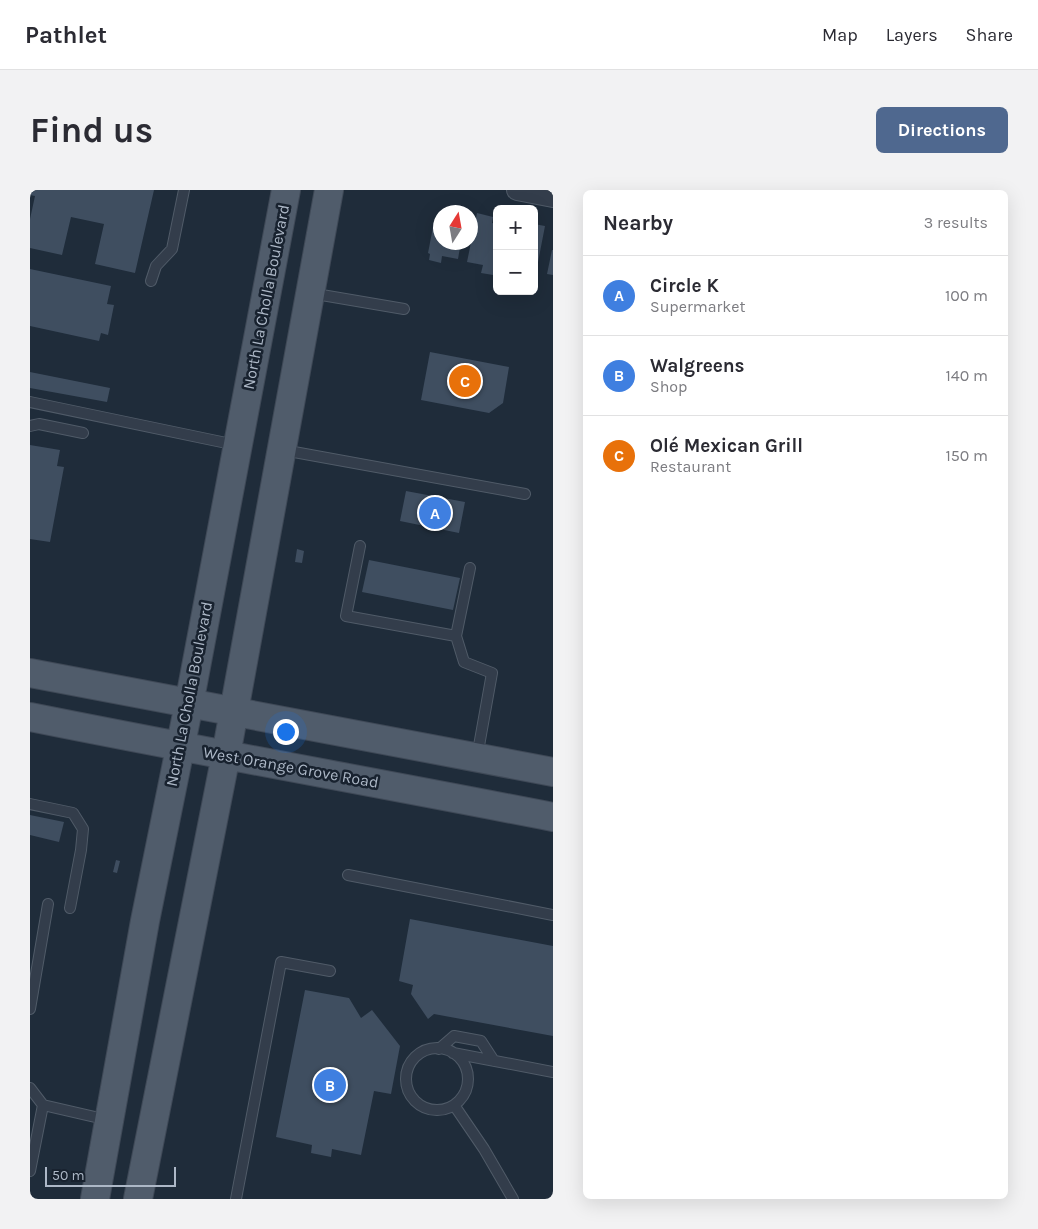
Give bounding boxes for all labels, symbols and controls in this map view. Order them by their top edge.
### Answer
text: Pathlet [25,21,107,49]
text: Map [822,24,858,46]
text: Layers [886,24,938,46]
text: Share [966,24,1013,46]
button: Directions [876,107,1008,153]
text: Find us [30,110,153,151]
street label: North La Cholla Boulevard [239,203,293,391]
north arrow [433,205,478,250]
map controls [493,205,538,295]
button: + [493,205,538,250]
text: Nearby [603,211,673,235]
text: 3 results [924,213,988,232]
button: − [493,250,538,295]
text: Circle K [650,275,719,297]
text: A [614,286,624,305]
text: 100 m [945,286,988,305]
text: Supermarket [650,297,746,316]
text: Walgreens [650,355,745,377]
pin: C [449,362,481,400]
text: B [614,366,624,385]
text: 140 m [946,366,988,385]
text: Shop [650,377,687,396]
text: Olé Mexican Grill [650,435,803,457]
text: C [614,446,624,465]
text: 150 m [945,446,988,465]
text: Restaurant [650,457,731,476]
pin: A [419,494,451,532]
street label: North La Cholla Boulevard [162,600,216,788]
your location [273,719,299,745]
street label: West Orange Grove Road [202,742,380,792]
pin: B [314,1066,346,1104]
scale bar [45,1164,176,1187]
text: 50 m [52,1167,85,1184]

